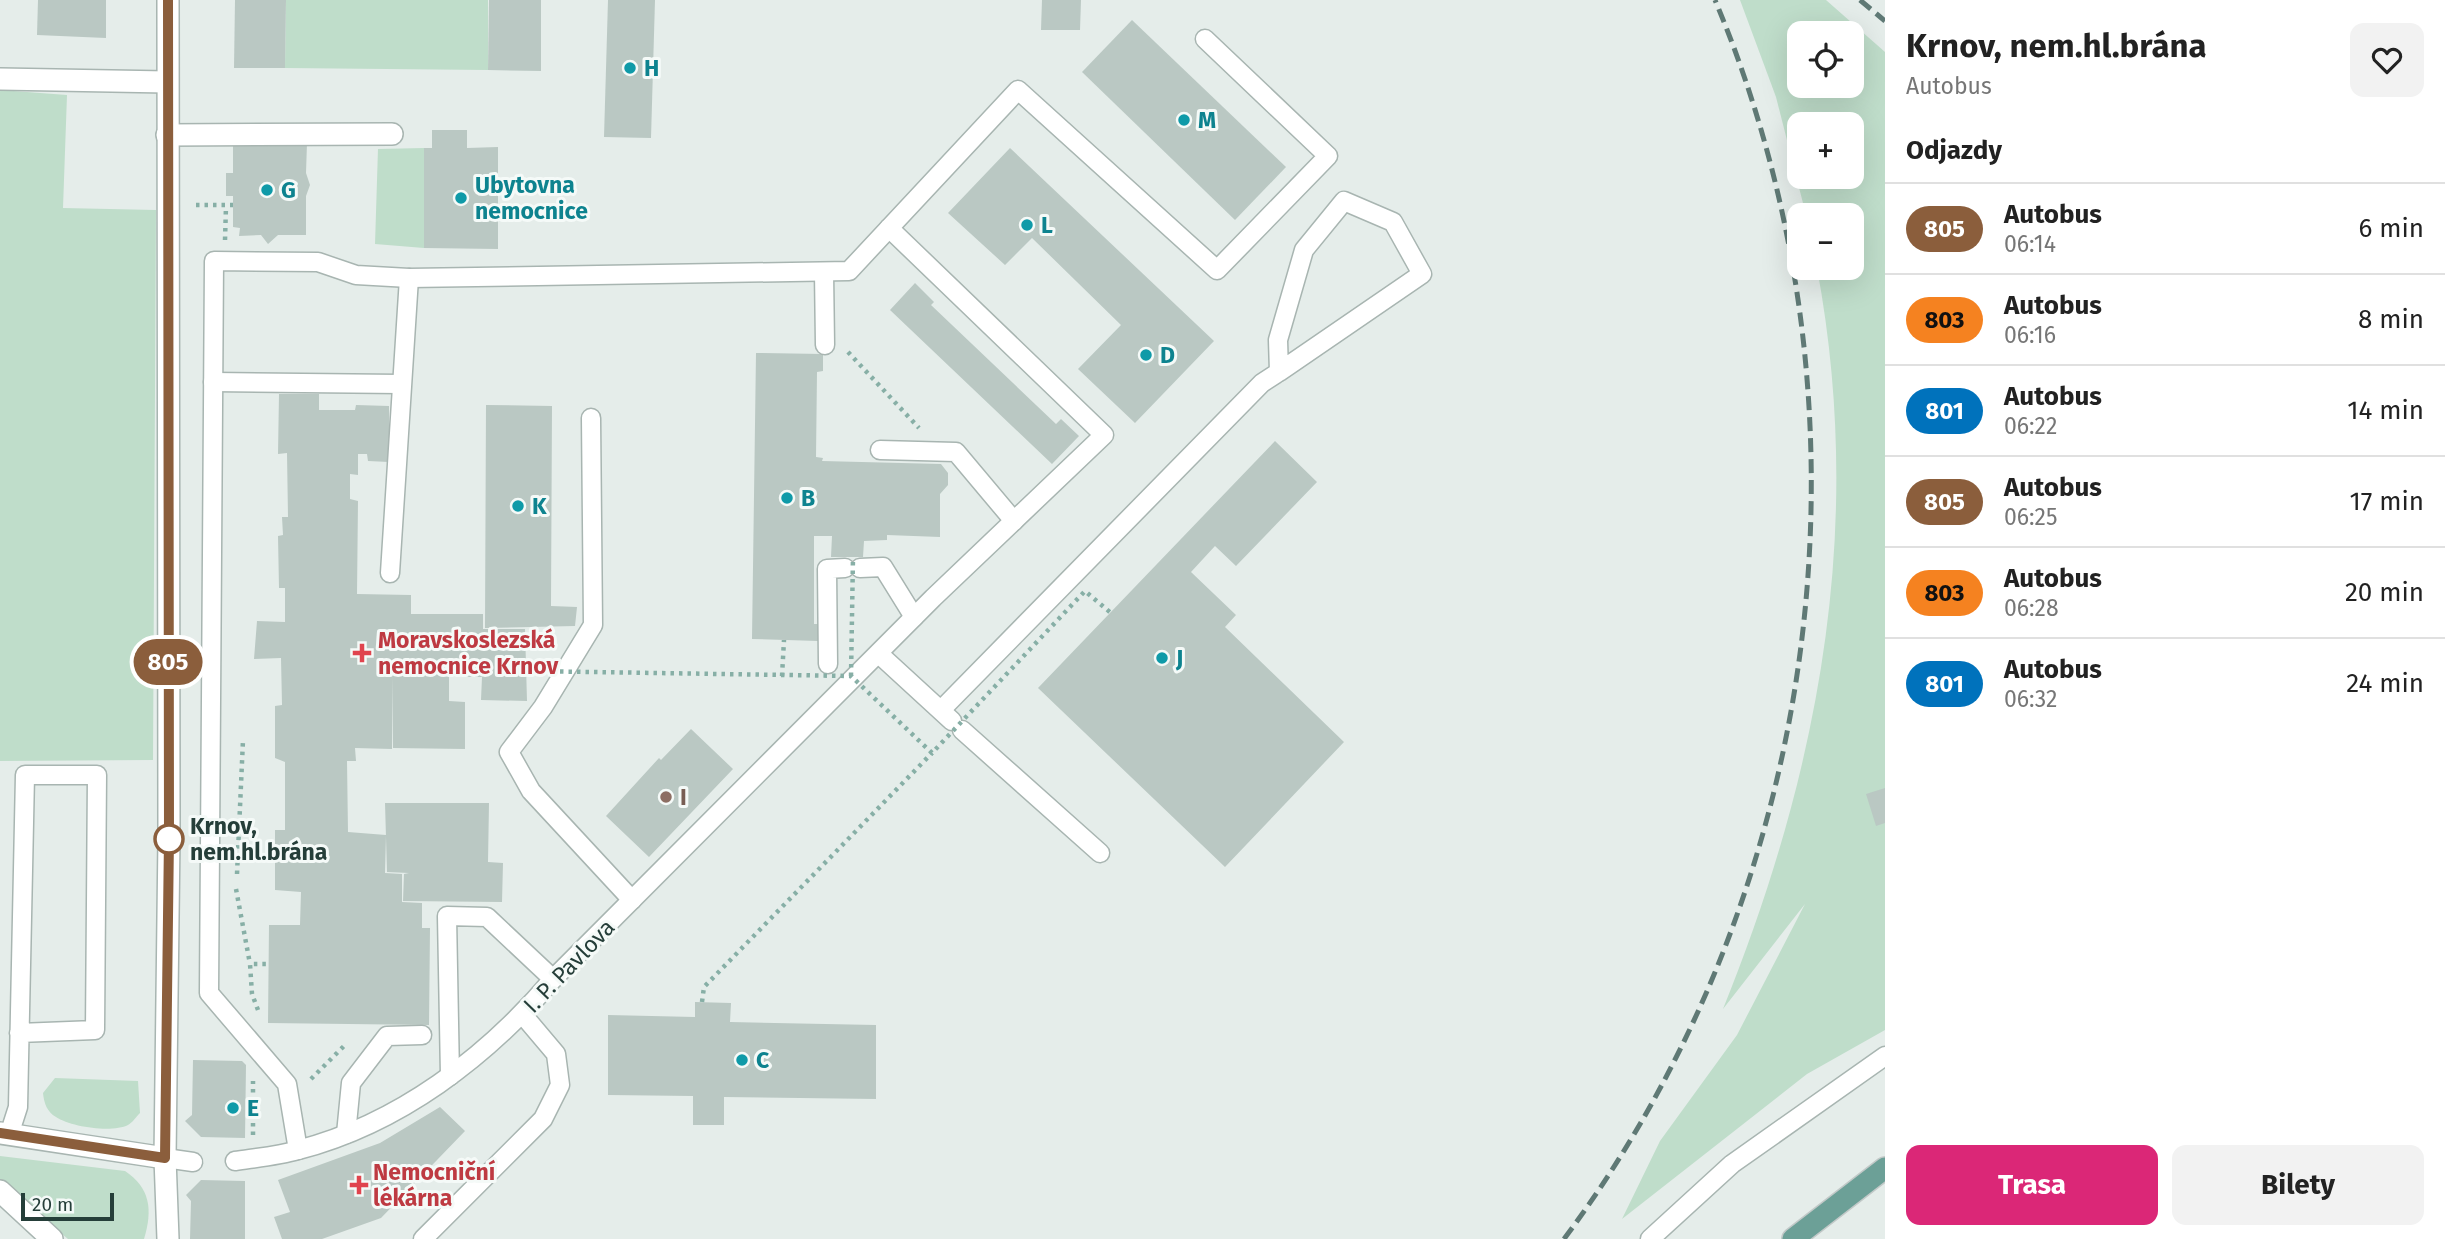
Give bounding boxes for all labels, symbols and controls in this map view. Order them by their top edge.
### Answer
map controls [1787,21,1864,280]
button: locate [1787,21,1864,98]
button: heart [2350,23,2424,97]
text: Krnov, nem.hl.brána [1906,26,2207,66]
place label: H [644,54,659,82]
marker: H [622,60,638,76]
text: Autobus [1906,72,1992,100]
place label: M [1198,106,1216,134]
marker: M [1176,112,1192,128]
button: + [1787,112,1864,189]
text: Odjazdy [1906,135,2002,166]
place label: Ubytovna nemocnice [475,171,588,225]
place label: G [281,176,296,204]
marker: G [259,182,275,198]
marker: Ubytovna nemocnice [453,190,469,206]
text: Autobus [2004,199,2102,230]
button: − [1787,203,1864,280]
place label: L [1041,211,1053,239]
text: 6 min [2358,213,2424,244]
text: 805 [1924,215,1965,243]
marker: L [1019,217,1035,233]
text: 06:14 [2004,230,2056,258]
text: Autobus [2004,290,2102,321]
text: 8 min [2358,304,2424,335]
text: 803 [1924,306,1965,334]
text: 06:16 [2004,321,2056,349]
place label: D [1160,341,1175,369]
marker: D [1138,347,1154,363]
text: Autobus [2004,381,2102,412]
text: 14 min [2347,395,2424,426]
text: 801 [1925,397,1964,425]
text: 06:22 [2004,412,2057,440]
text: Autobus [2004,472,2102,503]
place label: B [801,484,815,512]
text: 17 min [2349,486,2424,517]
text: 805 [1924,488,1965,516]
marker: B [779,490,795,506]
place label: K [532,492,547,520]
marker: K [510,498,526,514]
text: 06:25 [2004,503,2058,531]
text: Autobus [2004,563,2102,594]
text: 20 min [2345,577,2424,608]
text: 803 [1924,579,1965,607]
text: 06:28 [2004,594,2059,622]
place label: Moravskoslezská nemocnice Krnov [378,626,559,680]
line badge: 805 [128,639,208,685]
marker: Moravskoslezská nemocnice Krnov [352,643,372,663]
place label: J [1175,644,1183,672]
text: 805 [148,648,188,676]
marker: J [1154,650,1170,666]
text: Autobus [2004,654,2102,685]
text: 24 min [2346,668,2424,699]
text: 801 [1925,670,1964,698]
text: 06:32 [2004,685,2057,713]
place label: I [680,783,687,811]
marker: I [658,789,674,805]
place label: Krnov, nem.hl.brána [190,812,327,866]
marker: Krnov, nem.hl.brána [154,824,184,854]
street label: I. P. Pavlova [517,913,621,1019]
place label: C [756,1046,770,1074]
marker: C [734,1052,750,1068]
place label: E [247,1094,259,1122]
marker: E [225,1100,241,1116]
button: Trasa [1906,1145,2158,1225]
button: Bilety [2172,1145,2424,1225]
place label: Nemocniční lékárna [373,1158,496,1212]
marker: Nemocniční lékárna [351,1177,367,1193]
scale bar [21,1190,114,1222]
text: 20 m [32,1193,73,1216]

